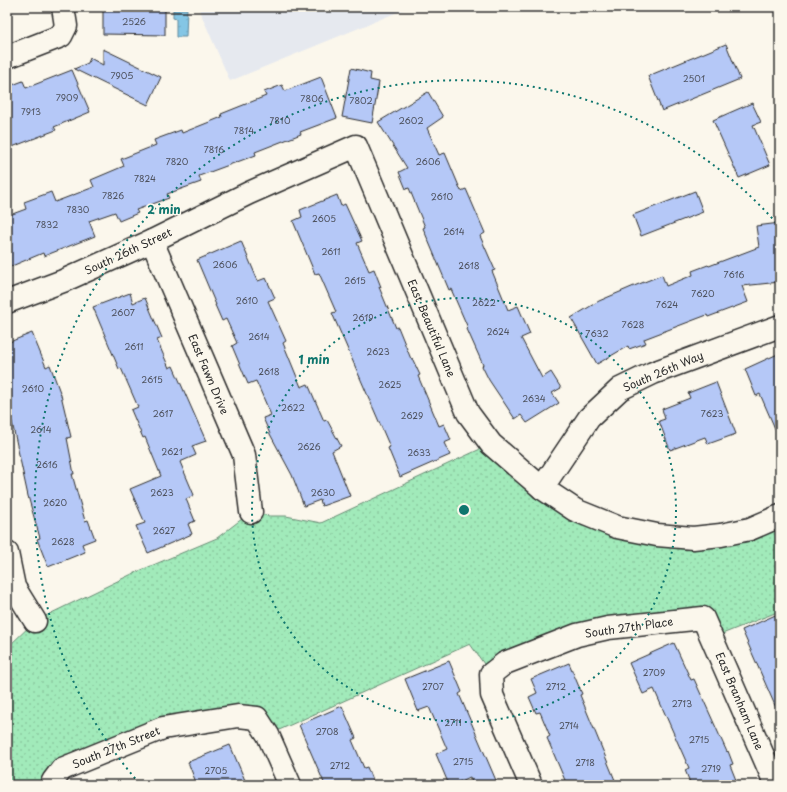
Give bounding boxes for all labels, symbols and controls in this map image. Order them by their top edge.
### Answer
house number: 2526 [122,14,146,28]
house number: 7905 [110,68,134,82]
house number: 2501 [683,71,705,85]
house number: 7909 [56,90,79,104]
house number: 7806 [300,91,324,105]
house number: 7802 [349,93,373,107]
house number: 7913 [21,104,41,118]
house number: 7810 [270,113,291,127]
house number: 2602 [398,113,424,127]
house number: 7814 [234,123,254,137]
house number: 7816 [204,142,224,156]
house number: 7820 [166,154,189,168]
house number: 2606 [416,154,441,168]
house number: 7824 [134,171,156,185]
house number: 7826 [102,188,124,202]
house number: 2610 [431,189,454,203]
text: 2 min [147,200,181,218]
house number: 7830 [67,202,90,216]
house number: 2605 [312,211,336,225]
house number: 7832 [36,217,58,231]
street label: South 26th Street [82,223,175,279]
house number: 2614 [443,224,465,238]
house number: 2611 [321,244,341,258]
house number: 2606 [213,257,238,271]
house number: 2618 [458,258,480,272]
house number: 7616 [724,267,745,281]
house number: 2615 [344,273,366,287]
street label: East Beautiful Lane [404,276,460,380]
house number: 7620 [691,286,715,300]
house number: 2610 [236,293,259,307]
house number: 2622 [472,295,496,309]
house number: 7624 [656,297,678,311]
house number: 2607 [111,305,135,319]
house number: 2619 [353,310,373,324]
house number: 7628 [622,317,645,331]
house number: 2624 [486,324,510,338]
house number: 7632 [585,326,609,340]
house number: 2614 [248,329,270,343]
street label: East Fawn Drive [184,331,234,417]
house number: 2611 [124,339,144,353]
house number: 2623 [366,344,390,358]
street label: South 26th Way [620,346,706,396]
text: 1 min [298,350,330,368]
house number: 2618 [258,364,280,378]
house number: 2615 [141,372,163,386]
house number: 2625 [379,377,402,391]
house number: 2610 [22,381,45,395]
house number: 2634 [522,391,546,405]
house number: 2622 [281,400,305,414]
house number: 2617 [153,406,173,420]
house number: 7623 [701,406,723,420]
house number: 2629 [401,408,423,422]
house number: 2614 [30,422,52,436]
house number: 2626 [297,439,321,453]
house number: 2621 [161,444,183,458]
house number: 2633 [407,445,431,459]
house number: 2616 [36,457,58,471]
house number: 2623 [150,485,174,499]
house number: 2630 [311,485,336,499]
house number: 2620 [43,495,67,509]
centre of rings [457,503,471,517]
house number: 2627 [153,523,175,537]
house number: 2628 [51,534,75,548]
street label: South 27th Place [584,612,674,642]
street label: East Branham Lane [712,649,768,753]
house number: 2709 [643,665,665,679]
house number: 2707 [422,679,444,693]
house number: 2712 [546,679,566,693]
house number: 2713 [672,696,692,710]
house number: 2711 [444,715,462,729]
house number: 2714 [559,718,579,732]
street label: South 27th Street [70,721,163,772]
house number: 2708 [315,724,339,738]
house number: 2715 [689,732,709,746]
house number: 2715 [453,754,473,768]
house number: 2718 [575,755,595,769]
house number: 2712 [330,758,350,772]
house number: 2719 [701,761,721,775]
house number: 2705 [205,763,228,777]

